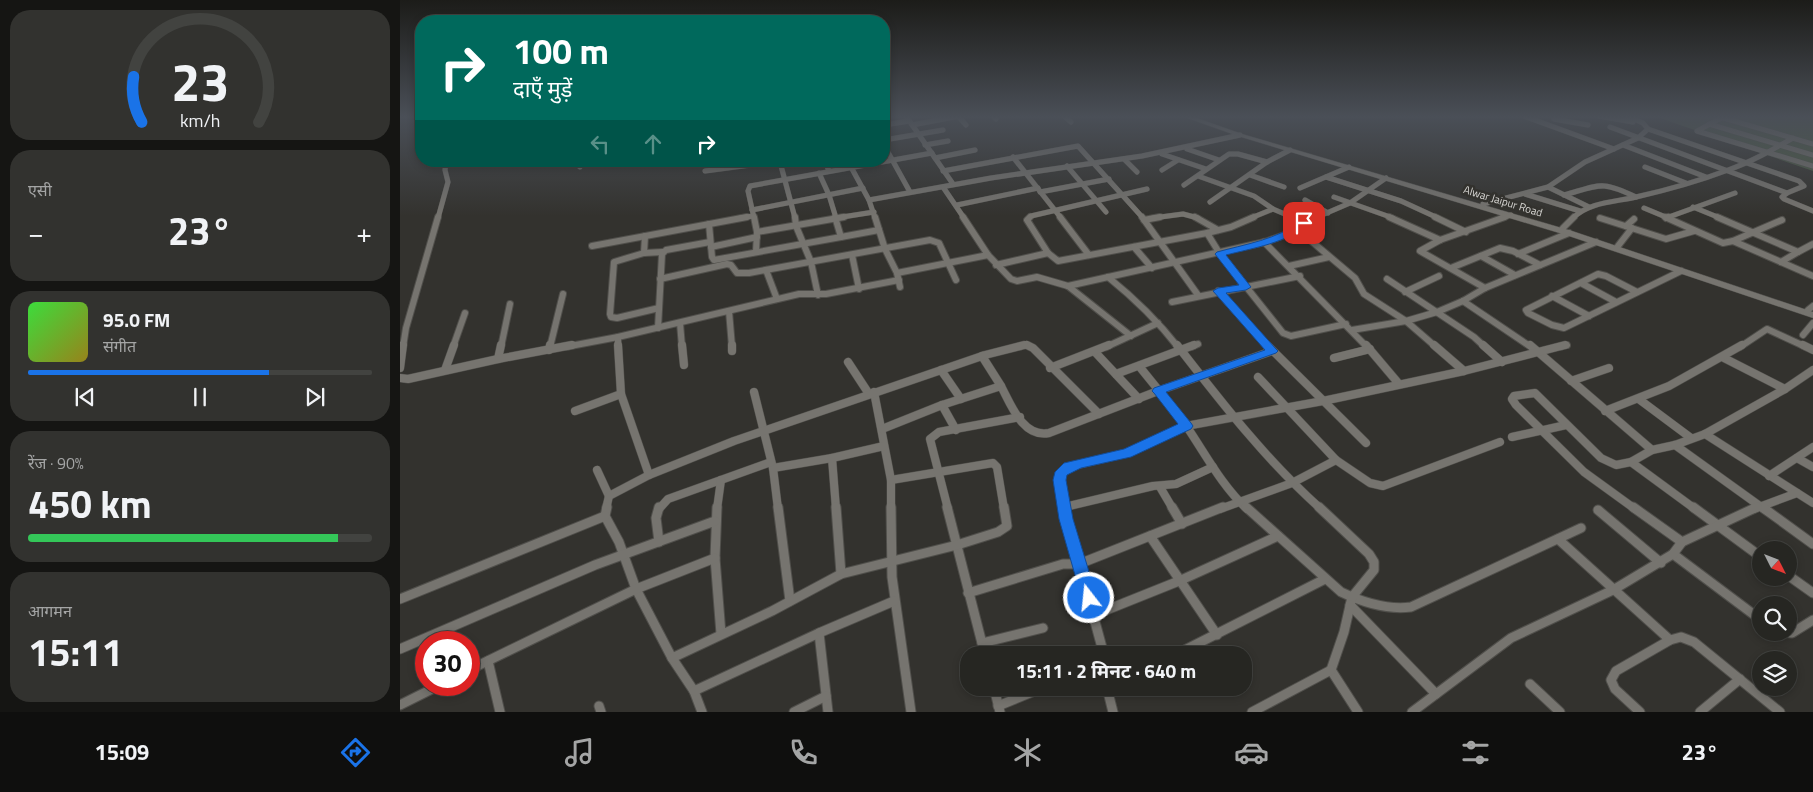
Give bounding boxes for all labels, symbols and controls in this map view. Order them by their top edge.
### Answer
text: 100 m [513,24,609,78]
icon: right [430,35,495,100]
text: 23 [171,42,229,121]
text: दाएँ मुड़ें [513,72,572,106]
text: km/h [180,107,220,134]
icon: left [586,130,614,158]
icon: ahead [639,130,667,158]
icon: right [692,130,720,158]
text: एसी [28,178,52,202]
street label: Alwar Jaipur Road [1461,181,1545,221]
text: 23° [168,202,232,260]
pin [1283,202,1325,244]
icon: arrive [1290,209,1318,237]
text: − [28,211,44,254]
text: + [356,211,372,254]
text: 95.0 FM [103,305,170,334]
text: संगीत [103,334,136,358]
icon: previous [71,383,99,411]
icon: pause [186,383,214,411]
icon: next [301,383,329,411]
text: रेंज · 90% [28,451,84,475]
text: 450 km [28,475,152,533]
north arrow [1752,541,1798,586]
map controls [1752,541,1797,696]
position arrow [1062,571,1114,623]
button: search [1752,596,1797,641]
text: आगमन [28,599,72,623]
text: 15:11 [28,623,123,681]
speed limit sign: 30 [415,631,480,696]
button: layers [1752,651,1797,696]
text: 15:11 · 2 मिनट · 640 m [1016,656,1196,685]
text: 15:09 [94,735,149,769]
icon: directions [338,735,373,770]
icon: music [562,735,597,770]
icon: phone [786,735,821,770]
icon: climate [1010,735,1045,770]
icon: car [1234,735,1269,770]
icon: filters [1458,735,1493,770]
text: 23° [1681,735,1718,769]

